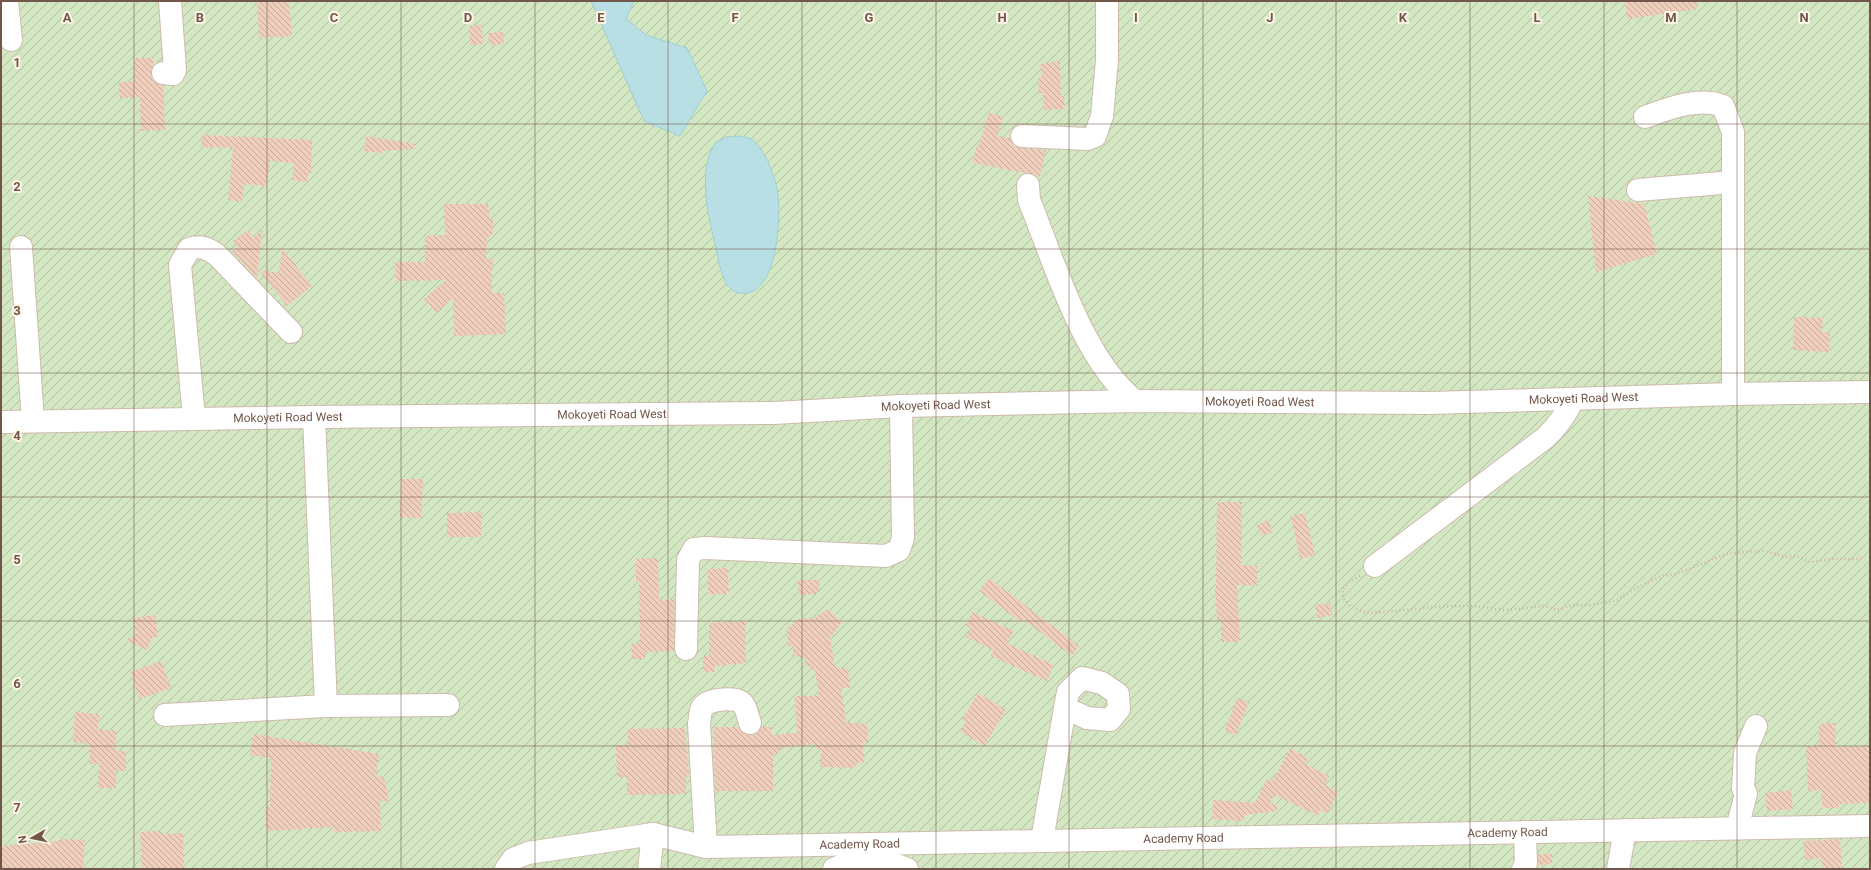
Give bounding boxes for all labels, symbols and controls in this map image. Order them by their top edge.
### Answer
text: A [63,10,72,25]
text: B [196,10,204,25]
text: C [330,10,339,25]
text: D [464,10,472,25]
text: E [597,10,605,25]
text: F [731,10,739,25]
text: G [865,10,874,25]
text: H [997,10,1007,25]
text: I [1134,10,1138,25]
text: J [1266,10,1274,25]
text: K [1399,10,1408,25]
text: L [1533,10,1541,25]
text: M [1665,10,1677,25]
text: N [1799,10,1809,25]
text: 1 [13,55,21,70]
text: 2 [13,179,21,194]
text: 3 [13,303,21,318]
street label: Mokoyeti Road West [1529,390,1639,407]
street label: Mokoyeti Road West [1205,394,1315,409]
street label: Mokoyeti Road West [881,397,991,414]
street label: Mokoyeti Road West [557,407,667,422]
street label: Mokoyeti Road West [233,410,343,425]
text: 4 [13,428,21,443]
text: 5 [13,552,21,567]
text: 6 [13,676,21,691]
text: 7 [13,800,21,815]
north arrow [12,818,52,858]
street label: Academy Road [1467,825,1548,840]
street label: Academy Road [1143,831,1224,846]
text: N [16,834,30,844]
street label: Academy Road [819,837,900,852]

